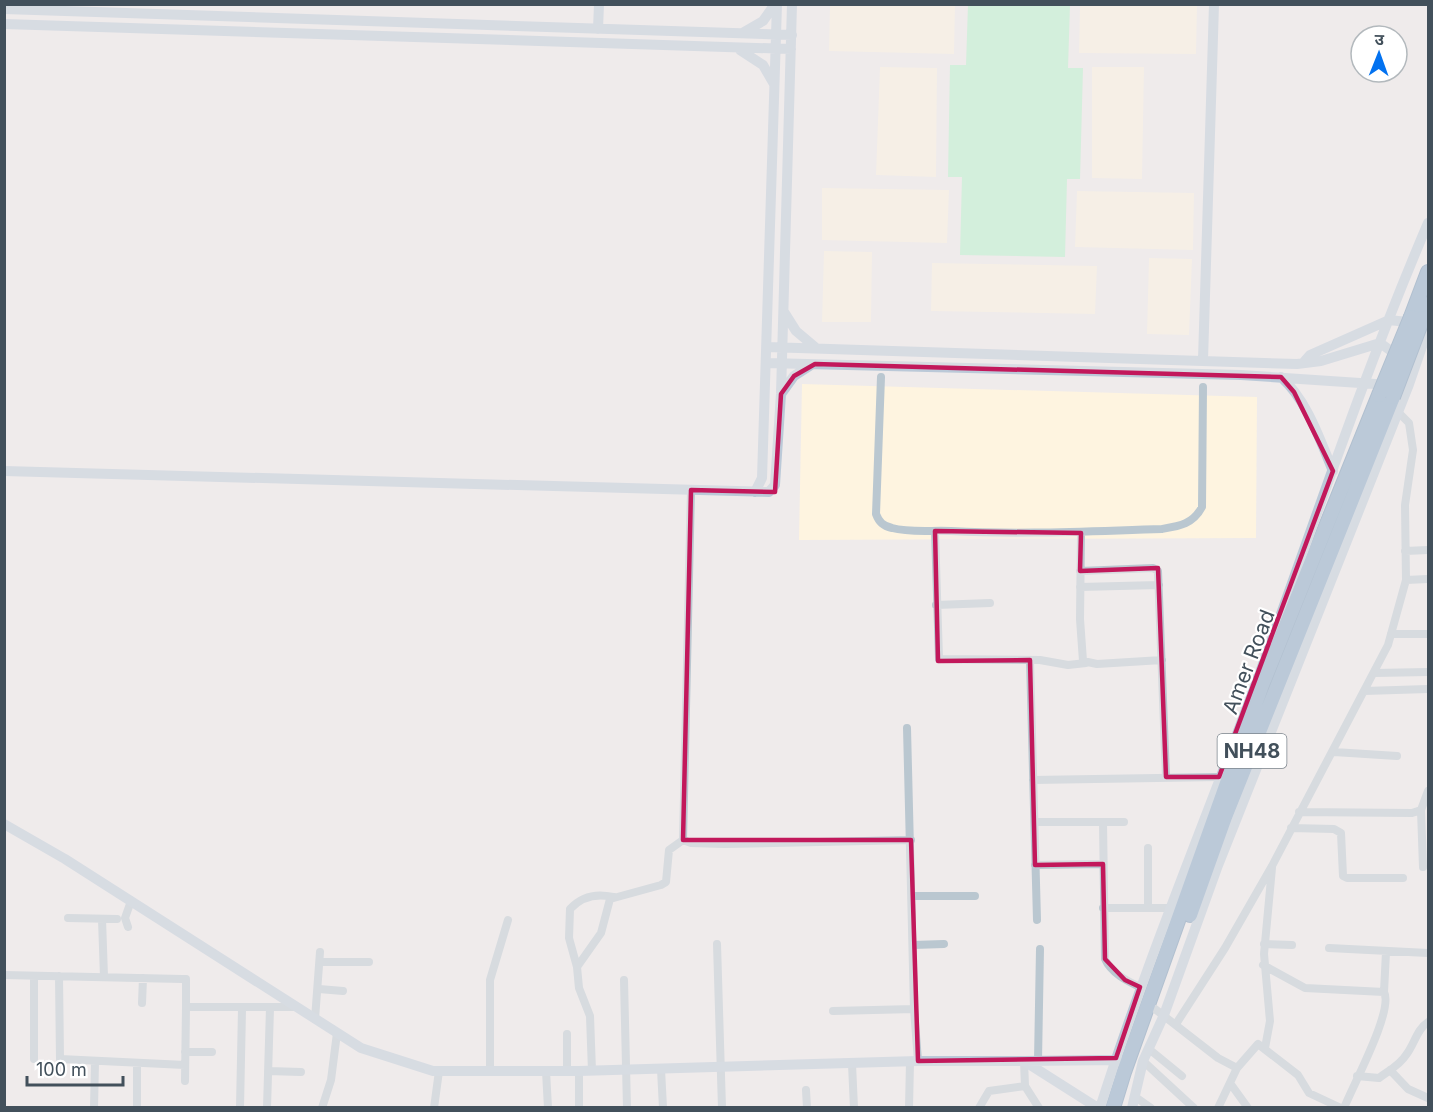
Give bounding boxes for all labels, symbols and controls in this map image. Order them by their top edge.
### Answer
north arrow [1349,24,1409,84]
text: उ [1374,29,1385,49]
street label: Amer Road [1217,606,1280,717]
road number: NH48 [1218,734,1286,768]
scale bar [27,1049,123,1087]
text: 100 m [36,1059,87,1080]

